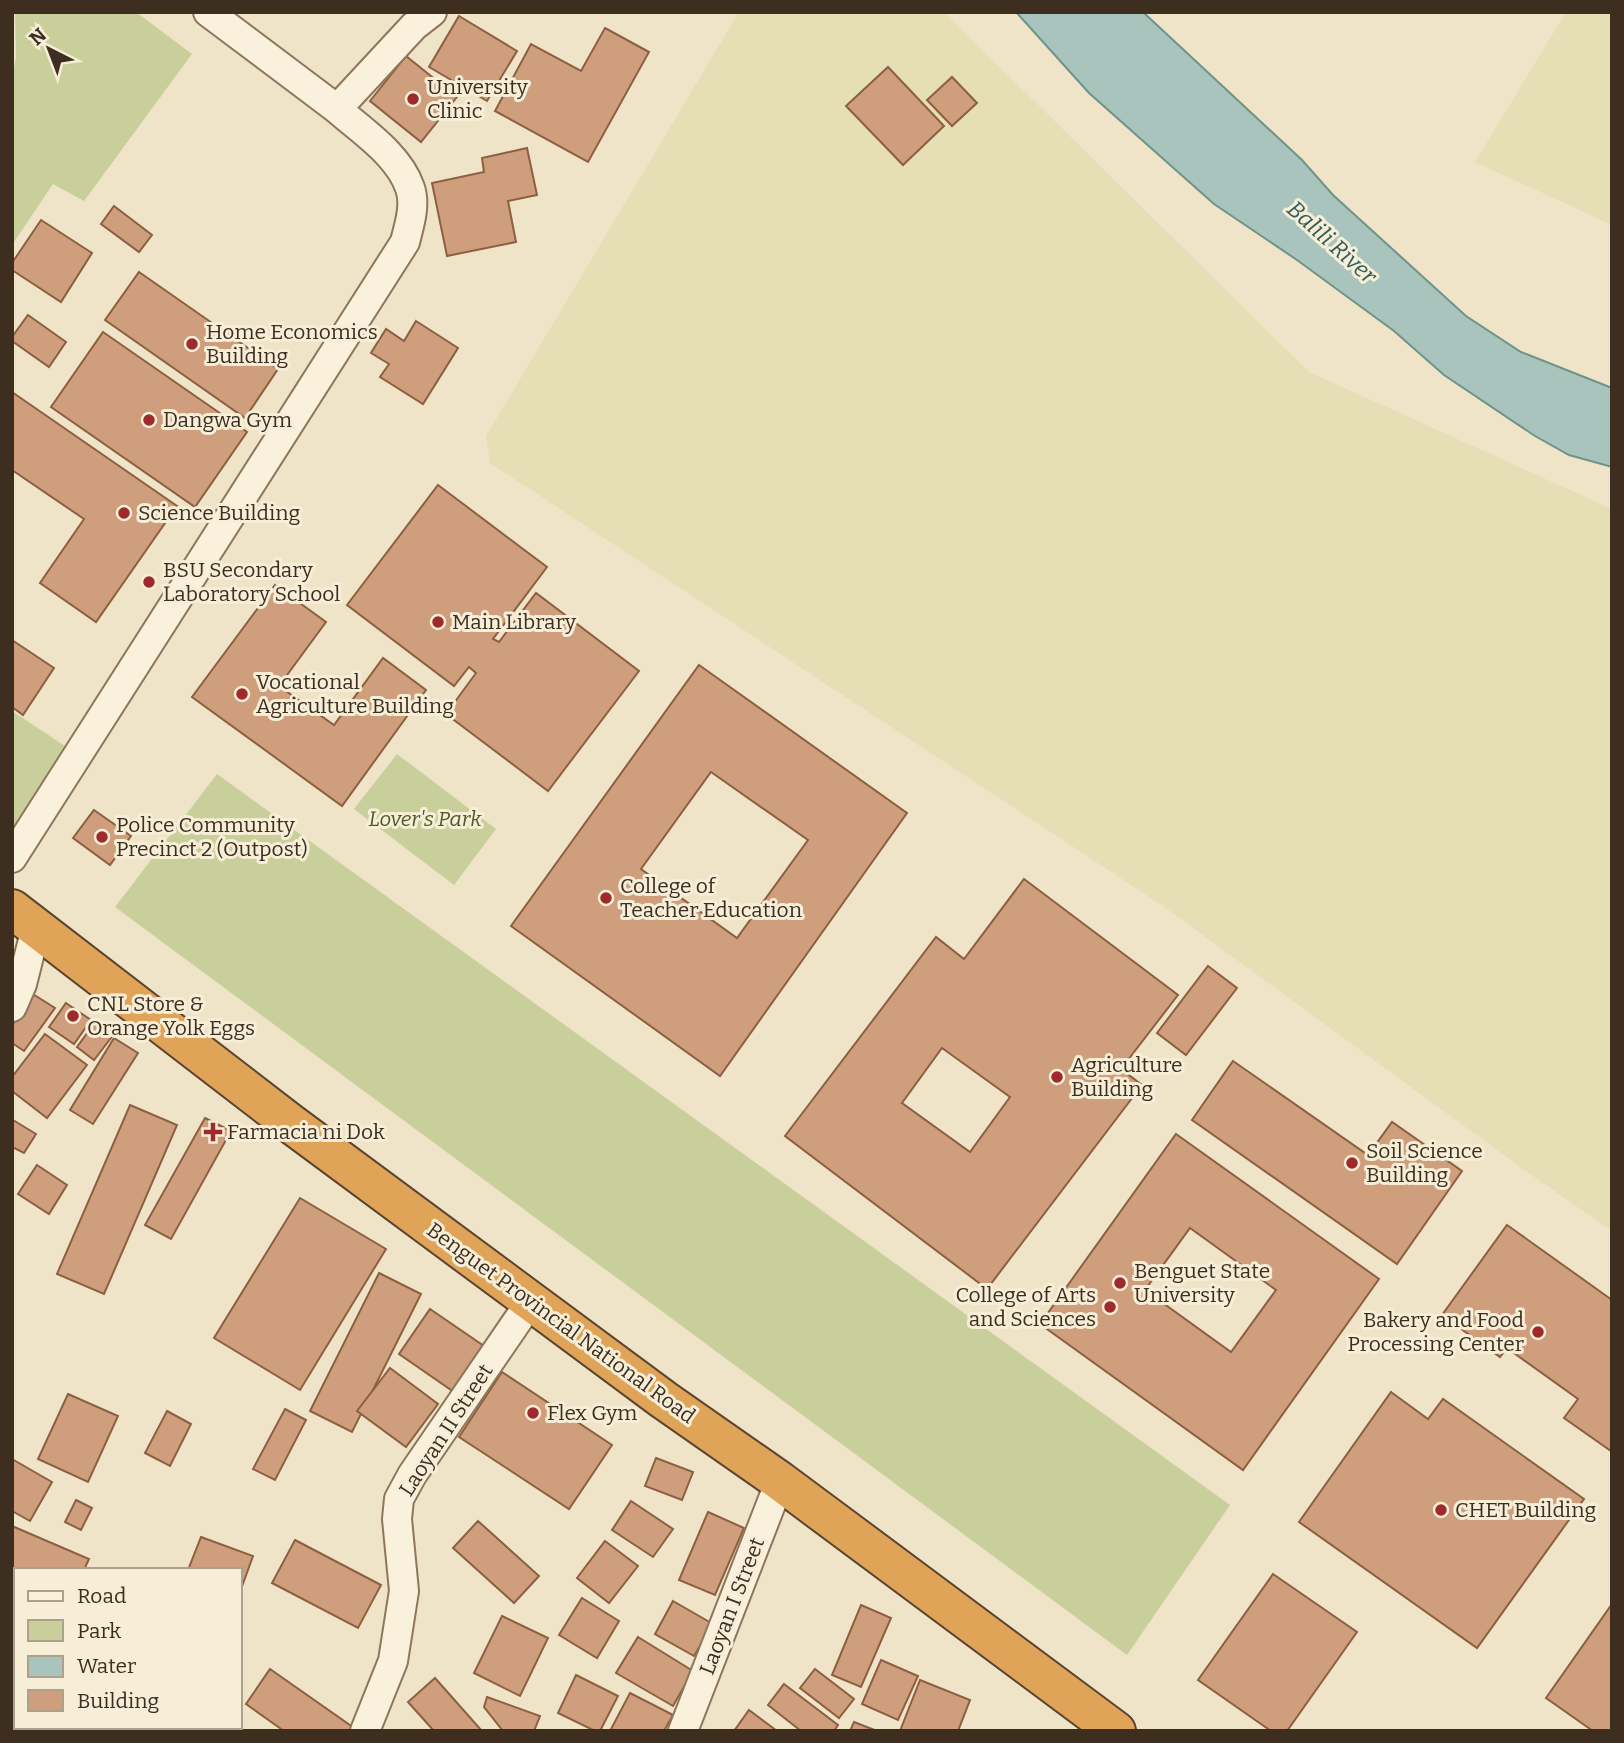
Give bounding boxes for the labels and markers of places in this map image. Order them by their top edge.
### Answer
place label: University Clinic [427,74,529,124]
marker: University Clinic [405,91,421,107]
place label: Home Economics Building [206,319,378,369]
marker: Home Economics Building [184,336,200,352]
place label: Dangwa Gym [163,407,292,433]
marker: Dangwa Gym [141,412,157,428]
place label: Science Building [138,500,300,526]
marker: Science Building [116,505,132,521]
place label: BSU Secondary Laboratory School [163,557,340,607]
marker: BSU Secondary Laboratory School [141,574,157,590]
place label: Main Library [452,609,577,635]
marker: Main Library [430,614,446,630]
place label: Vocational Agriculture Building [256,669,454,719]
marker: Vocational Agriculture Building [234,686,250,702]
place label: Police Community Precinct 2 (Outpost) [116,812,308,862]
marker: Police Community Precinct 2 (Outpost) [94,829,110,845]
place label: College of Teacher Education [620,873,802,923]
marker: College of Teacher Education [598,890,614,906]
place label: CNL Store & Orange Yolk Eggs [87,991,255,1041]
marker: CNL Store & Orange Yolk Eggs [65,1008,81,1024]
place label: Agriculture Building [1071,1052,1182,1102]
marker: Agriculture Building [1049,1069,1065,1085]
place label: Farmacia ni Dok [227,1119,385,1145]
marker: Farmacia ni Dok [205,1124,221,1140]
place label: Soil Science Building [1366,1138,1483,1188]
marker: Soil Science Building [1344,1155,1360,1171]
place label: Benguet State University [1134,1258,1270,1308]
marker: Benguet State University [1112,1275,1128,1291]
place label: College of Arts and Sciences [955,1282,1096,1332]
marker: College of Arts and Sciences [1102,1299,1118,1315]
place label: Bakery and Food Processing Center [1348,1307,1524,1357]
marker: Bakery and Food Processing Center [1530,1324,1546,1340]
place label: Flex Gym [547,1400,637,1426]
marker: Flex Gym [525,1405,541,1421]
place label: CHET Building [1455,1497,1596,1523]
marker: CHET Building [1433,1502,1449,1518]

